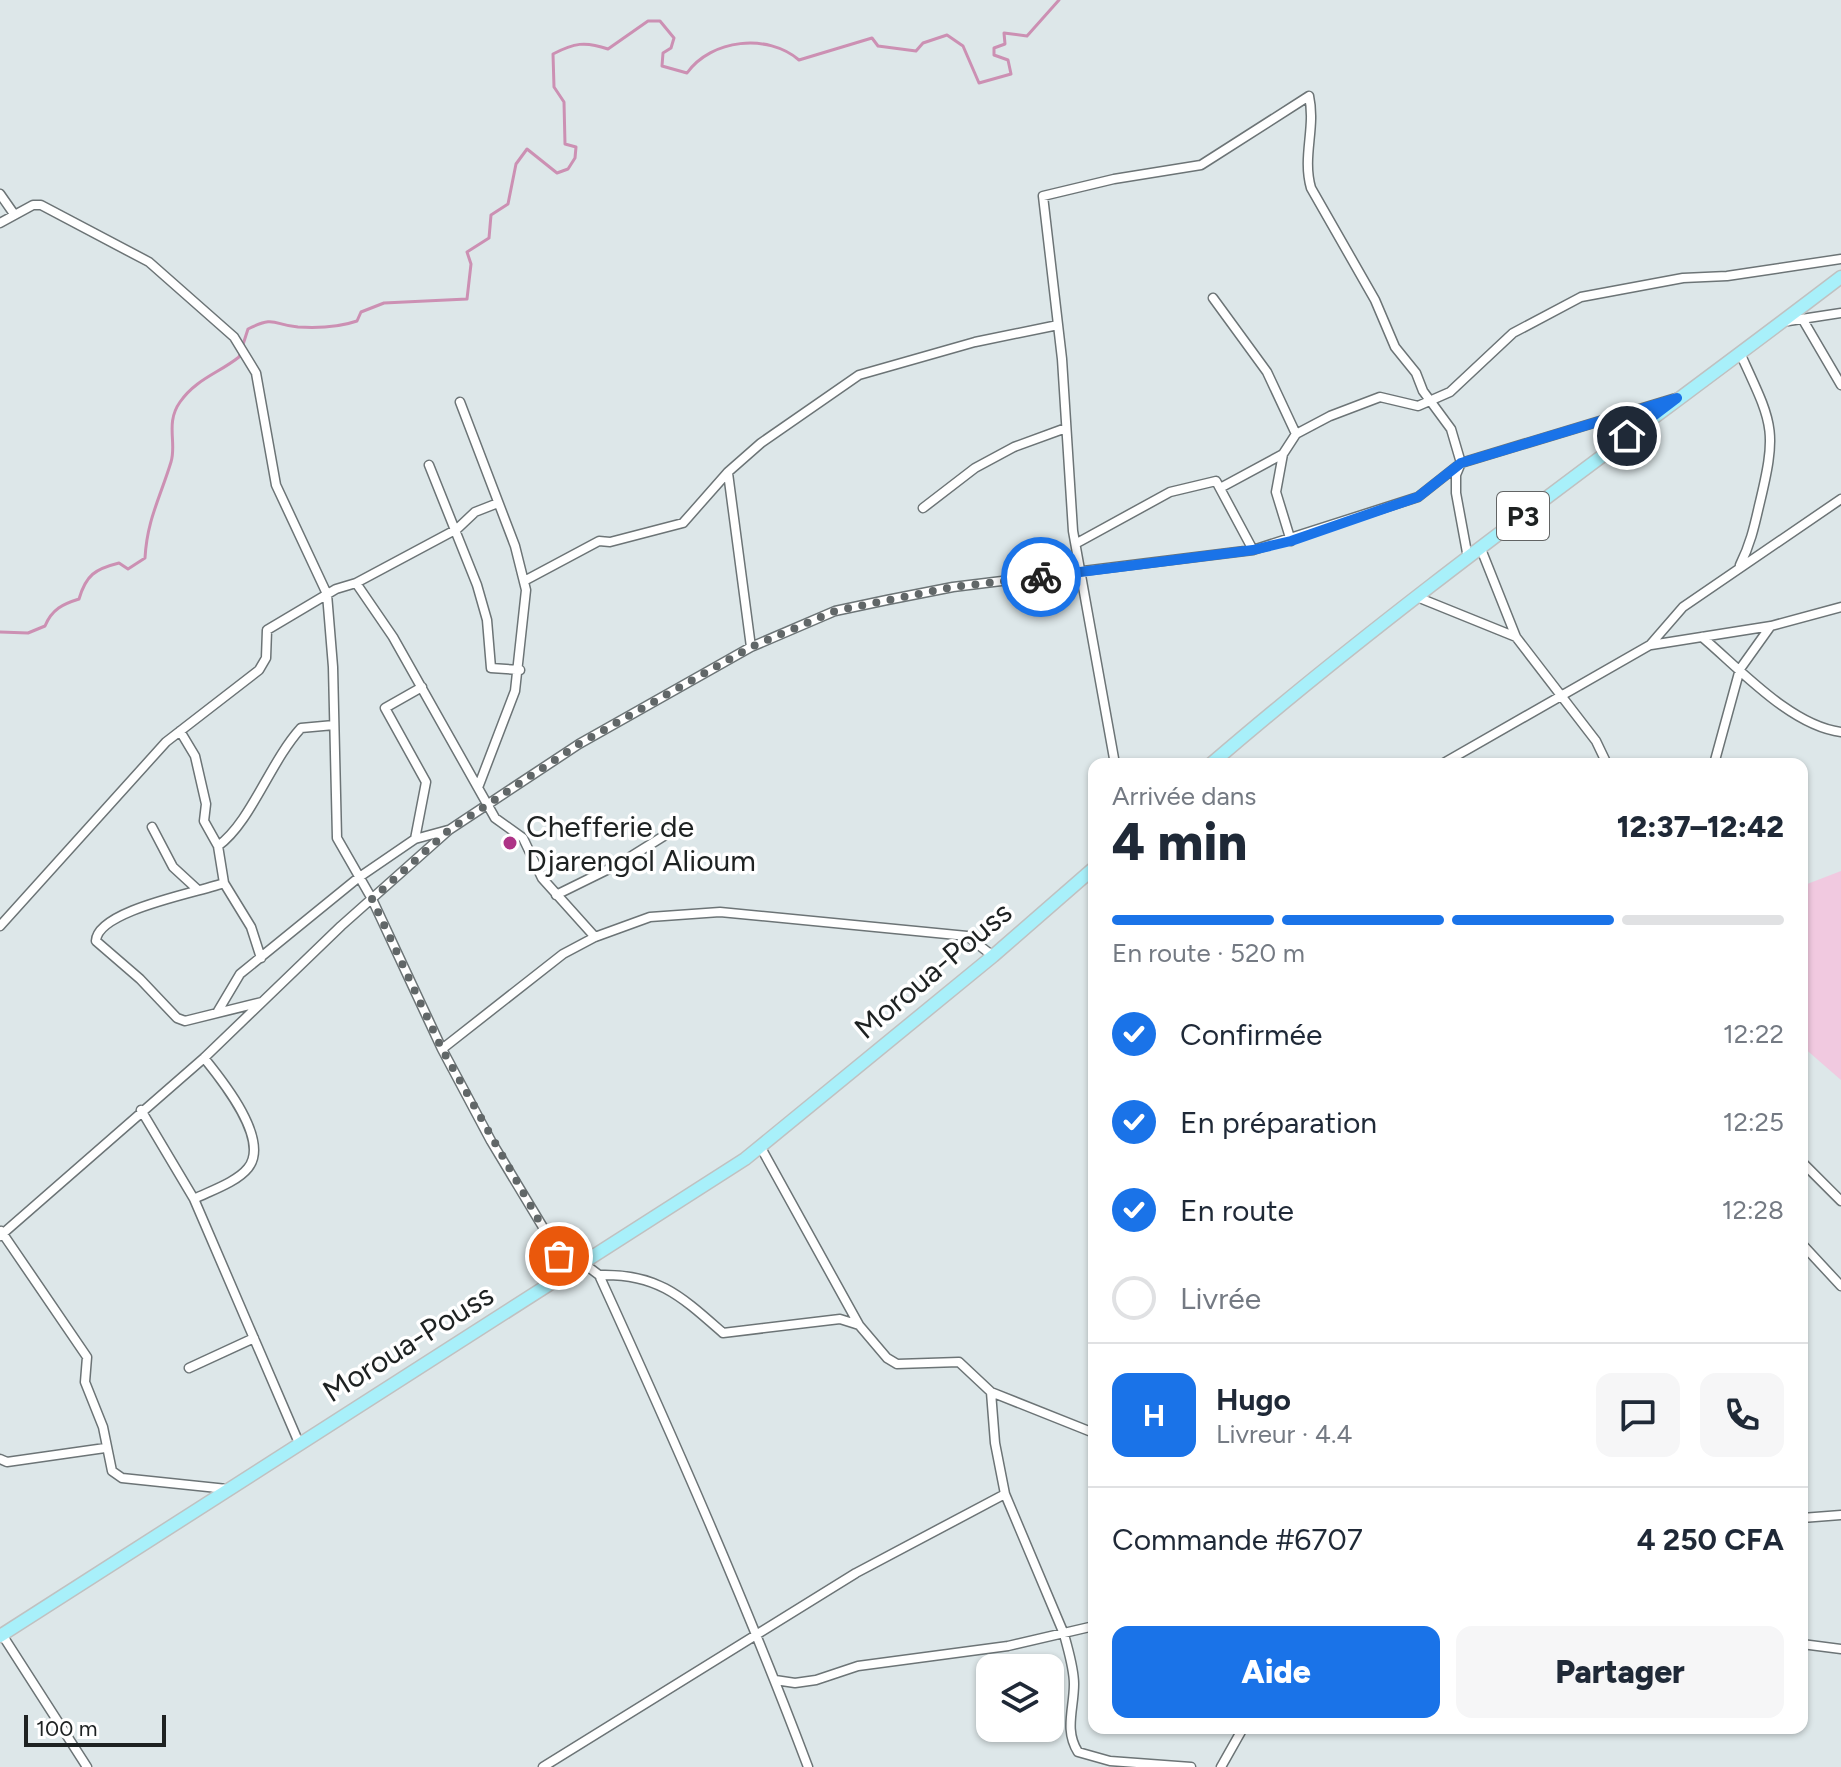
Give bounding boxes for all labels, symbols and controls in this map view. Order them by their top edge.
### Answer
pin [1593,402,1661,470]
icon: home [1605,414,1649,458]
road number: P3 [1497,492,1549,540]
courier [1001,537,1081,617]
icon: bike [1019,555,1063,599]
text: Arrivée dans [1112,780,1256,812]
place label: Chefferie de Djarengol Alioum [526,808,756,879]
text: 12:37–12:42 [1617,808,1784,845]
text: 4 min [1112,811,1247,873]
marker: Chefferie de Djarengol Alioum [501,834,519,852]
street label: Moroua-Pouss [847,893,1019,1047]
text: En route · 520 m [1112,937,1305,969]
icon: check [1112,1012,1156,1056]
text: Confirmée [1180,1016,1322,1053]
text: 12:22 [1723,1018,1784,1050]
icon: check [1112,1100,1156,1144]
text: En préparation [1180,1104,1377,1141]
text: 12:25 [1723,1106,1784,1138]
icon: check [1112,1188,1156,1232]
text: En route [1180,1192,1294,1229]
text: 12:28 [1722,1194,1784,1226]
pin [525,1222,593,1290]
icon: bag [537,1234,581,1278]
street label: Moroua-Pouss [316,1276,500,1410]
text: Livrée [1180,1280,1261,1317]
button: chat [1596,1373,1680,1457]
button: phone [1700,1373,1784,1457]
text: Hugo [1216,1381,1291,1418]
text: H [1143,1397,1165,1434]
text: Livreur · 4.4 [1216,1418,1353,1450]
text: Commande #6707 [1112,1521,1363,1558]
text: 4 250 CFA [1637,1521,1784,1558]
button: Aide [1112,1626,1440,1718]
button: Partager [1456,1626,1784,1718]
map controls [976,1654,1064,1742]
button: layers [976,1654,1064,1742]
scale bar [24,1711,166,1747]
text: 100 m [36,1715,97,1742]

